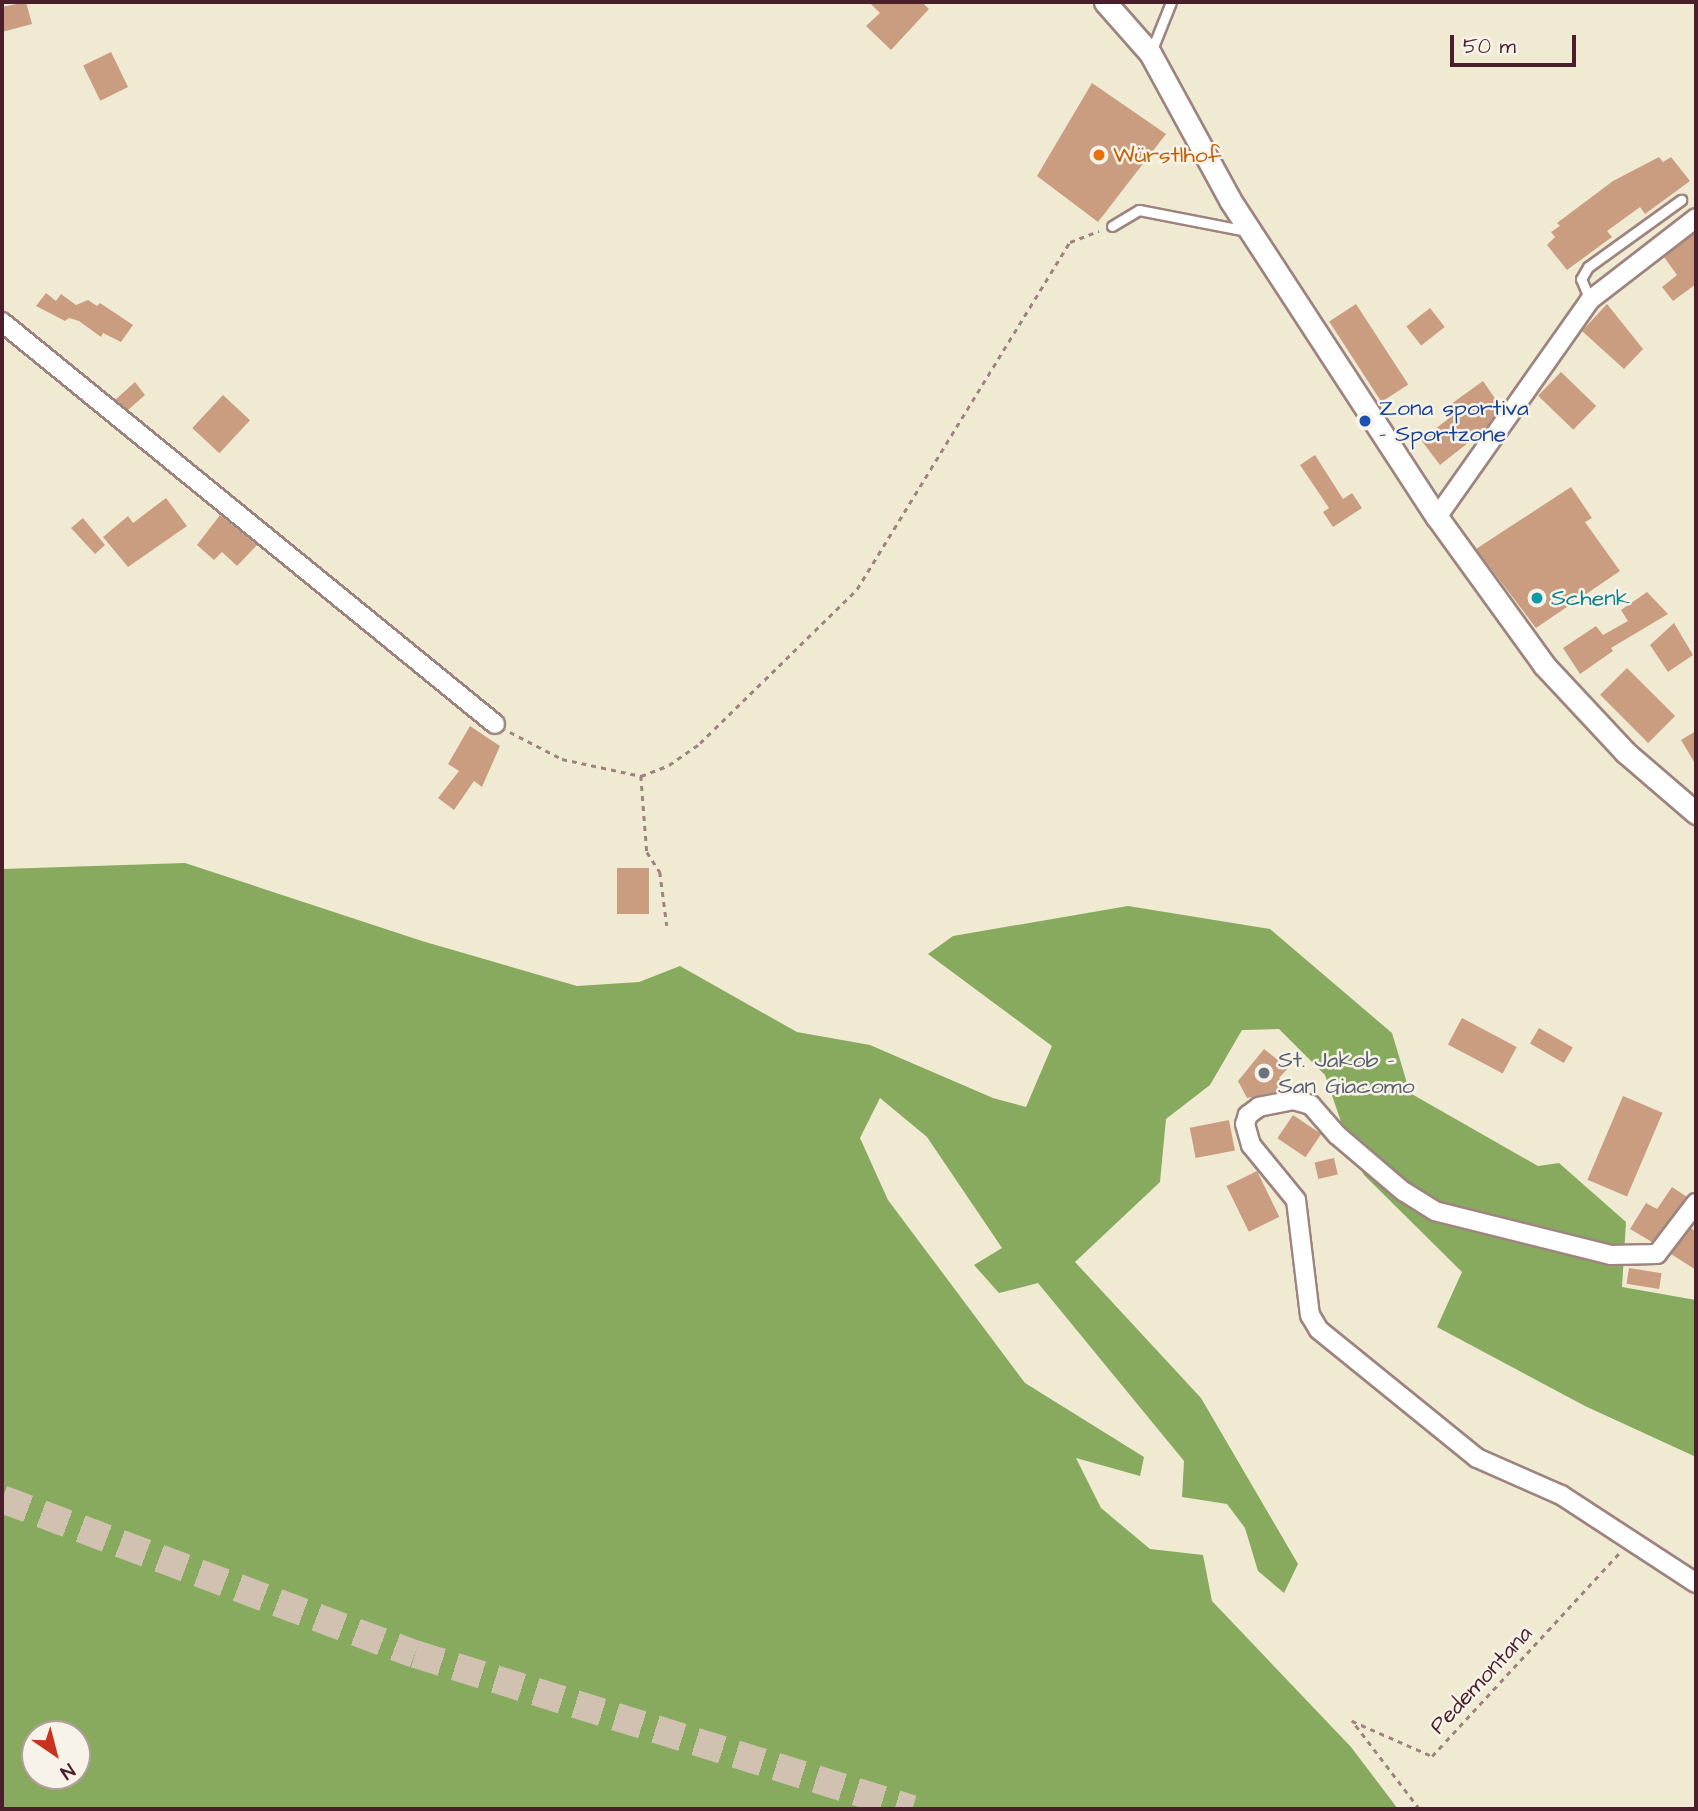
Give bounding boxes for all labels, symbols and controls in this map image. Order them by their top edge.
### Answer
scale bar [1453,21,1579,65]
text: 50 m [1463,32,1516,61]
place label: Würstlhof [1113,141,1221,169]
marker: Würstlhof [1091,147,1107,163]
place label: Zona sportiva - Sportzone [1379,394,1529,448]
marker: Zona sportiva - Sportzone [1357,413,1373,429]
place label: Schenk [1551,584,1630,612]
marker: Schenk [1529,590,1545,606]
place label: St. Jakob - San Giacomo [1278,1046,1415,1100]
marker: St. Jakob - San Giacomo [1256,1065,1272,1081]
street label: Pedemontana [1424,1620,1538,1740]
north arrow [21,1720,91,1790]
text: N [55,1756,80,1785]

